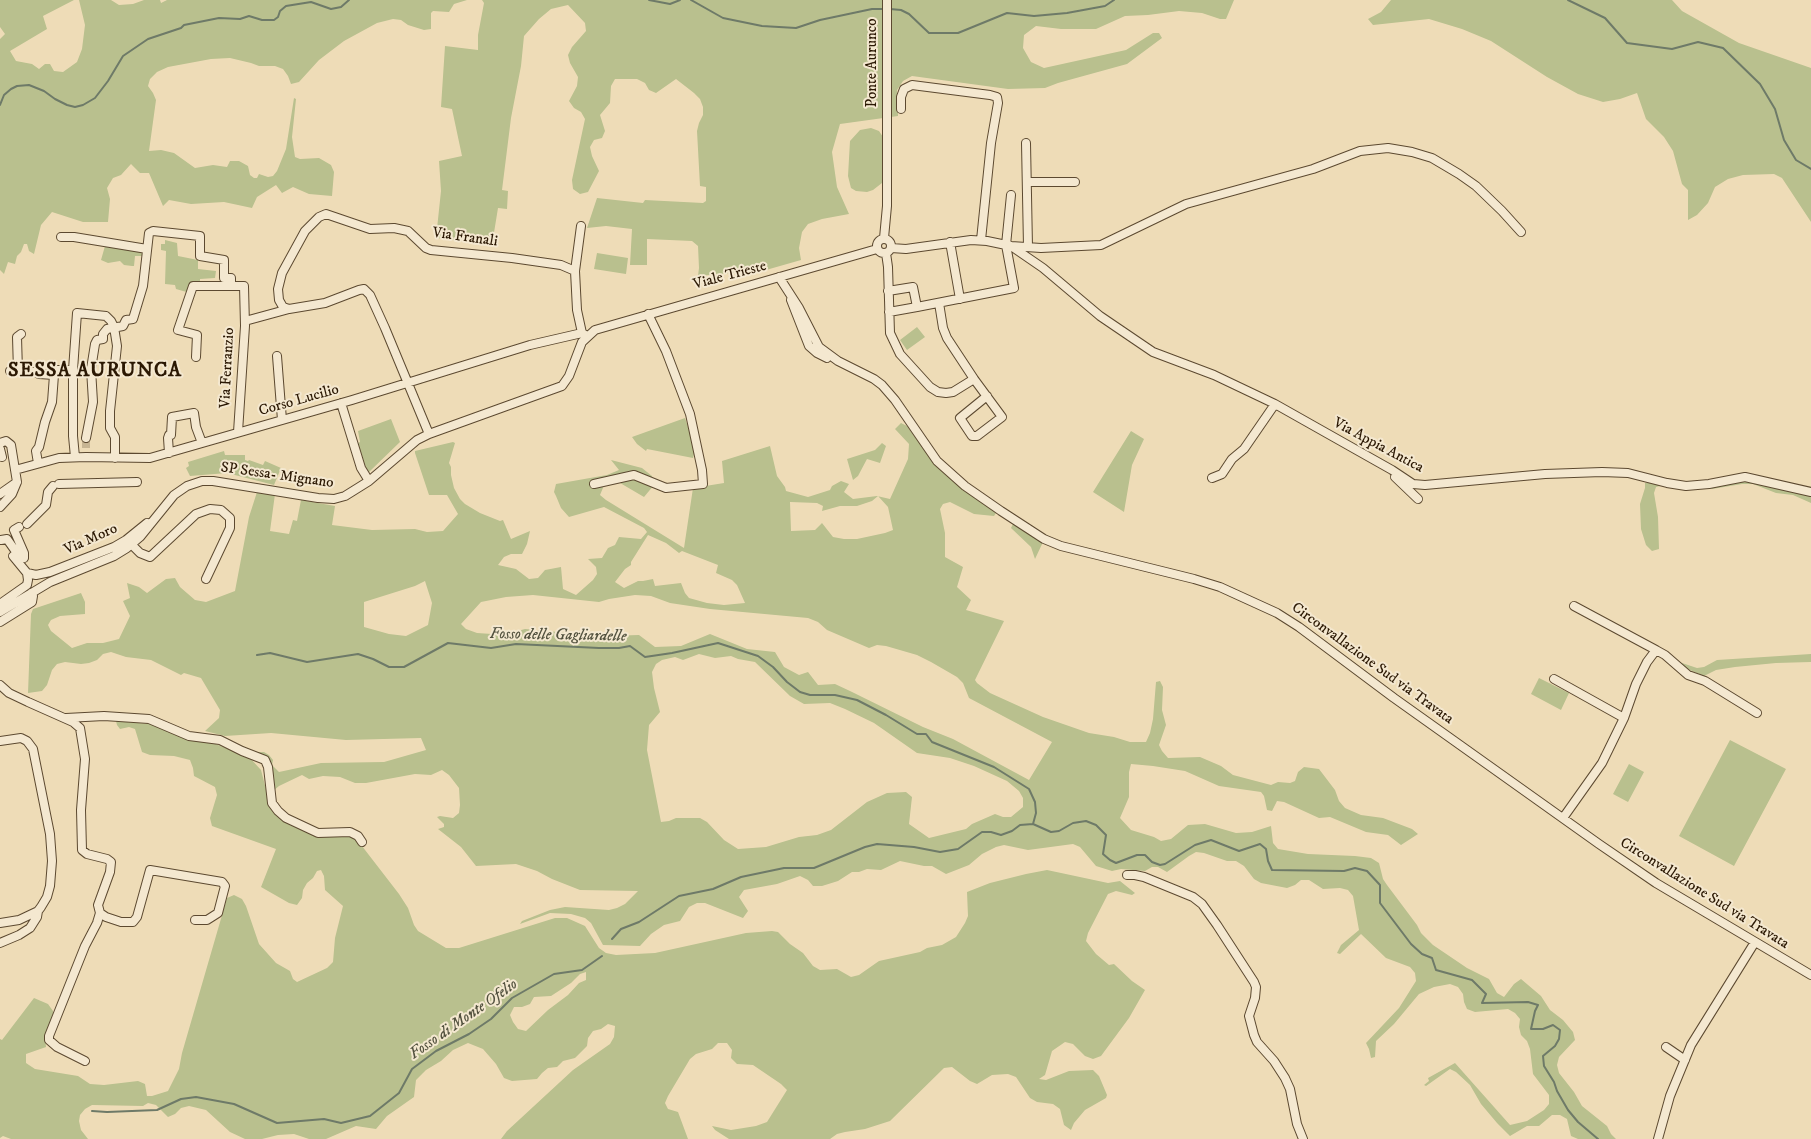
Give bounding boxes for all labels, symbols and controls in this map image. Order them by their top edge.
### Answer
street label: Ponte Aurunco [864,19,882,107]
street label: Via Franali [431,225,499,251]
street label: Viale Trieste [691,258,769,294]
street label: Via Ferranzio [217,327,239,409]
district label: SESSA AURUNCA [6,360,184,384]
street label: Corso Lucilio [257,381,341,421]
street label: Via Appia Antica [1330,415,1426,477]
street label: SP Sessa- Mignano [219,459,335,493]
street label: Via Moro [62,520,120,560]
street label: Circonvallazione Sud via Travata [1287,599,1457,729]
water label: Fosso delle Gagliardelle [489,625,627,647]
street label: Circonvallazione Sud via Travata [1616,834,1792,954]
water label: Fosso di Monte Ofelio [406,975,522,1065]

